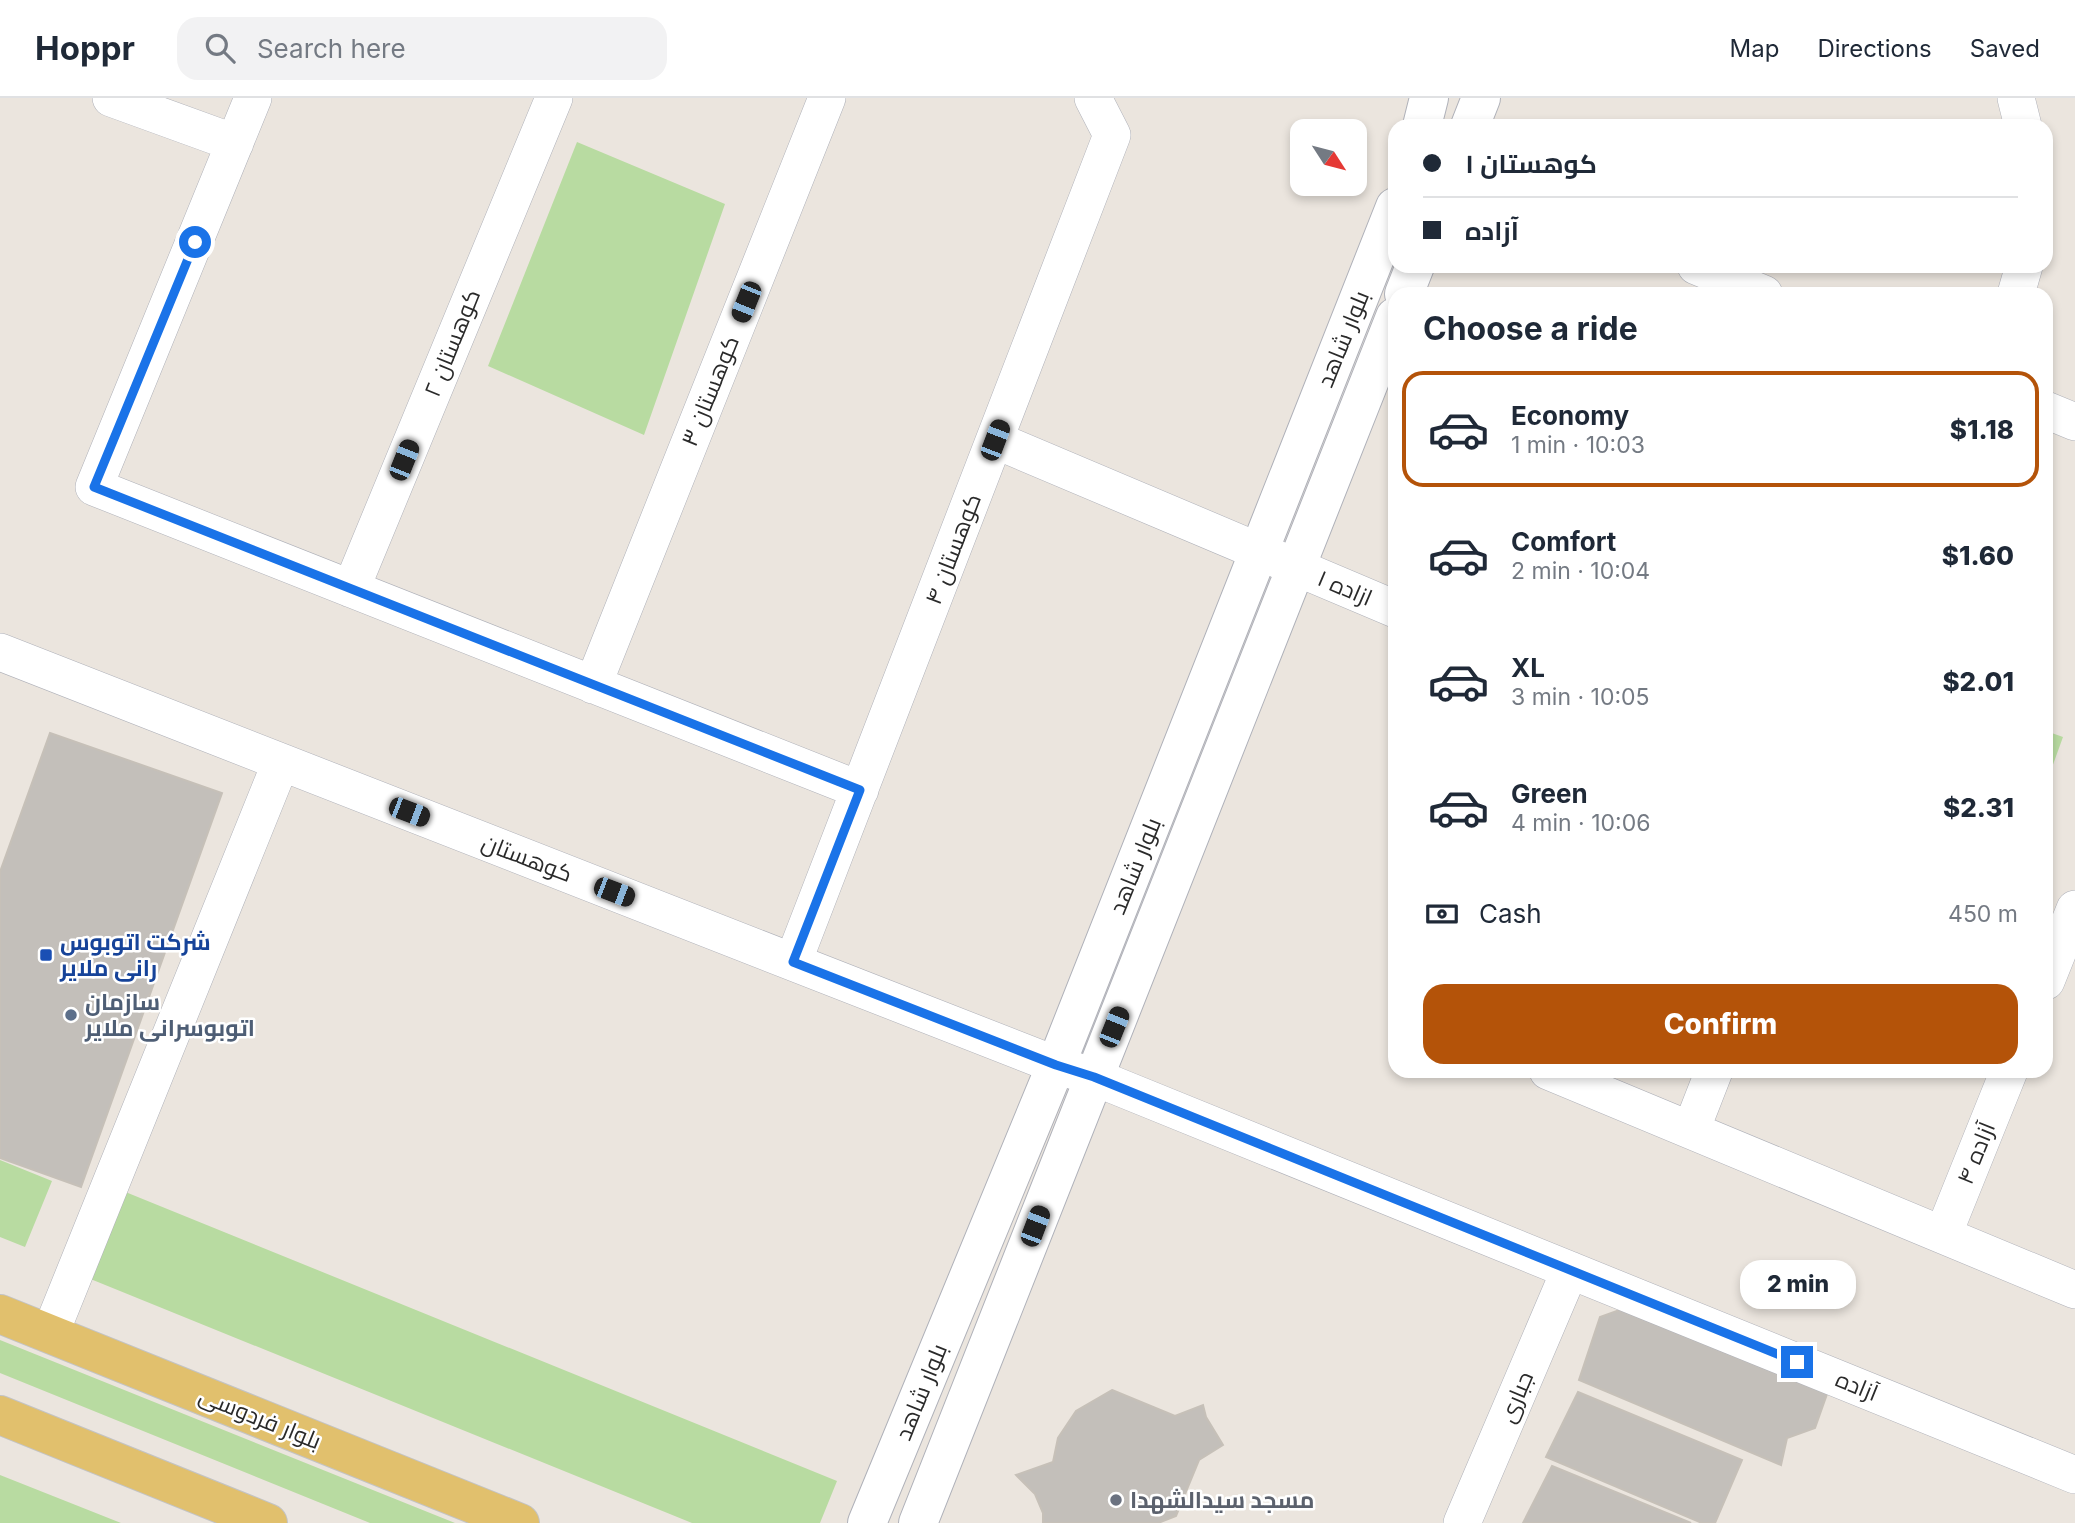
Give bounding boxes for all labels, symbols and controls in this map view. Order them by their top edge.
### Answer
search box [177,17,667,80]
text: Hoppr [35,28,135,68]
icon: search [201,29,239,67]
text: Search here [257,33,406,64]
text: Map [1730,34,1779,63]
text: Directions [1817,34,1932,63]
text: Saved [1970,34,2040,63]
north arrow [1290,119,1367,196]
map controls [1290,119,1367,196]
text: کوهستان ۱ [1465,148,1597,179]
text: آزاده [1465,215,1519,246]
route start [179,226,211,258]
car [729,279,764,325]
street label: کوهستان ۲ [418,285,486,401]
street label: بلوار شاهد [1311,287,1375,391]
text: Choose a ride [1423,309,1638,348]
street label: کوهستان ۳ [675,332,745,450]
icon: car [1427,398,1490,461]
text: Economy [1511,400,1629,431]
text: $1.18 [1950,414,2014,445]
car [978,417,1013,463]
text: 1 min · 10:03 [1511,431,1645,459]
car [387,437,422,483]
street label: کوهستان ۴ [919,490,987,608]
icon: car [1427,524,1490,587]
text: Comfort [1511,526,1616,557]
text: $1.60 [1942,540,2014,571]
text: 2 min · 10:04 [1511,557,1650,585]
street label: ازاده ۱ [1314,564,1376,612]
icon: car [1427,650,1490,713]
text: XL [1511,652,1545,683]
text: $2.01 [1942,666,2014,697]
text: 3 min · 10:05 [1511,683,1650,711]
icon: car [1427,776,1490,839]
text: Green [1511,778,1588,809]
text: $2.31 [1943,792,2014,823]
car [386,795,433,829]
text: 4 min · 10:06 [1511,809,1650,837]
street label: بلوار شاهد [1103,814,1167,918]
street label: کوهستان [478,828,576,888]
car [591,875,638,909]
icon: cash [1423,895,1461,933]
text: Cash [1479,898,1542,929]
text: 450 m [1948,900,2018,928]
place label: شرکت اتوبوس رانی ملایر [59,928,211,982]
marker: شرکت اتوبوس رانی ملایر [38,947,54,963]
button: Confirm [1423,984,2018,1064]
place label: سازمان اتوبوسرانی ملایر [84,988,255,1042]
car [1097,1004,1132,1050]
marker: سازمان اتوبوسرانی ملایر [63,1007,79,1023]
street label: آزاده ۴ [1951,1118,2001,1188]
car [1018,1203,1053,1249]
callout: 2 min [1739,1260,1855,1310]
text: 2 min [1767,1270,1829,1298]
street label: بلوار شاهد [889,1340,953,1444]
route end [1781,1346,1813,1378]
street label: آزاده [1832,1365,1882,1407]
street label: جباری [1493,1367,1539,1427]
street label: بلوار فردوسی [195,1381,325,1455]
place label: مسجد سیدالشهدا [1130,1486,1314,1514]
marker: مسجد سیدالشهدا [1108,1492,1124,1508]

